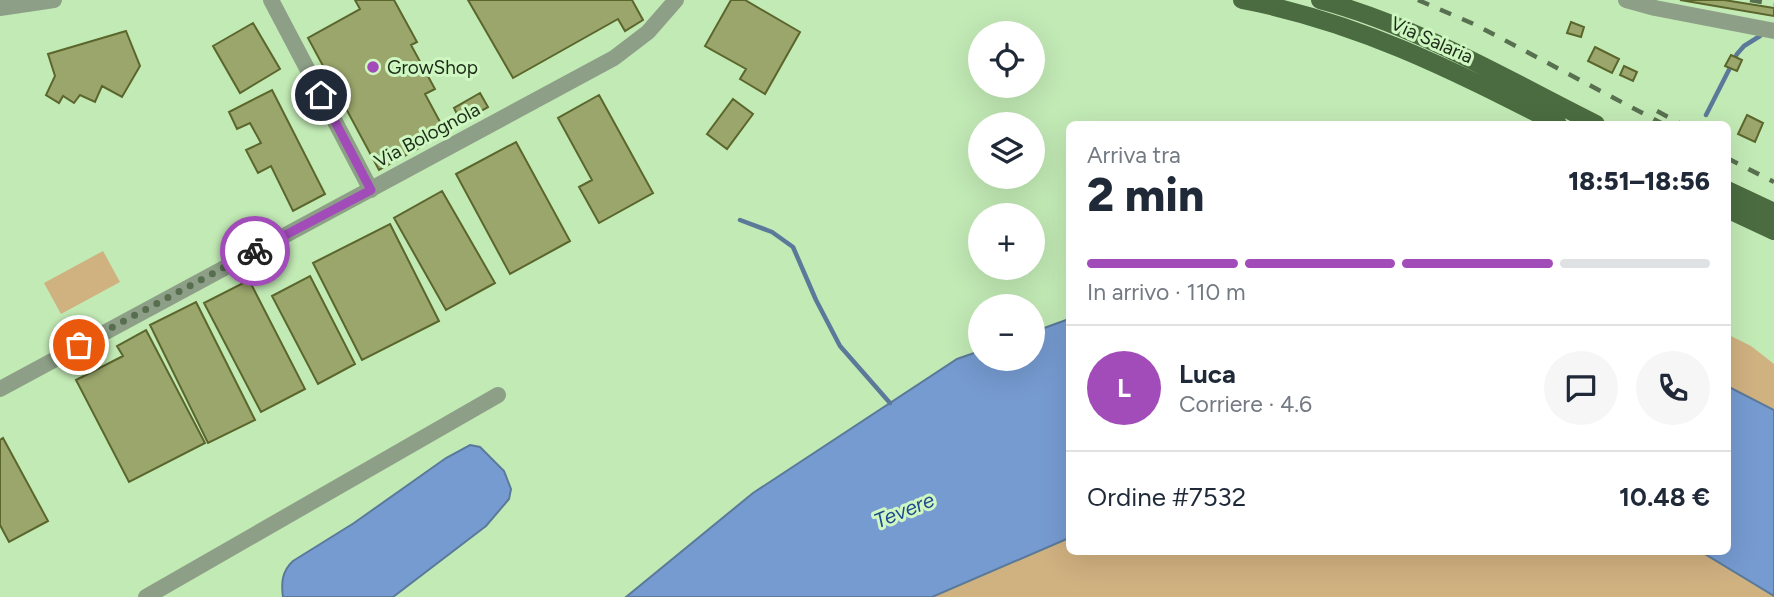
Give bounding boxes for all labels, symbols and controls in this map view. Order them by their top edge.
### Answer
street label: Via Salaria [1387,12,1477,68]
map controls [968,21,1045,371]
button: locate [968,21,1045,98]
place label: GrowShop [387,56,478,79]
marker: GrowShop [365,59,381,75]
pin [291,65,351,125]
icon: home [302,76,340,114]
street label: Via Bolognola [370,98,484,172]
button: layers [968,112,1045,189]
text: Arriva tra [1087,141,1181,169]
text: 18:51–18:56 [1568,165,1710,197]
text: 2 min [1087,167,1204,223]
button: + [968,203,1045,280]
courier [220,216,290,286]
icon: bike [236,232,274,270]
text: In arrivo · 110 m [1087,278,1246,306]
button: − [968,294,1045,371]
pin [49,315,109,375]
icon: bag [60,326,98,364]
button: chat [1544,351,1618,425]
button: phone [1636,351,1710,425]
text: Luca [1179,358,1236,390]
text: L [1117,372,1131,404]
text: Corriere · 4.6 [1179,390,1312,418]
text: Ordine #7532 [1087,481,1246,513]
text: 10.48 € [1619,481,1710,513]
water label: Tevere [870,486,938,533]

